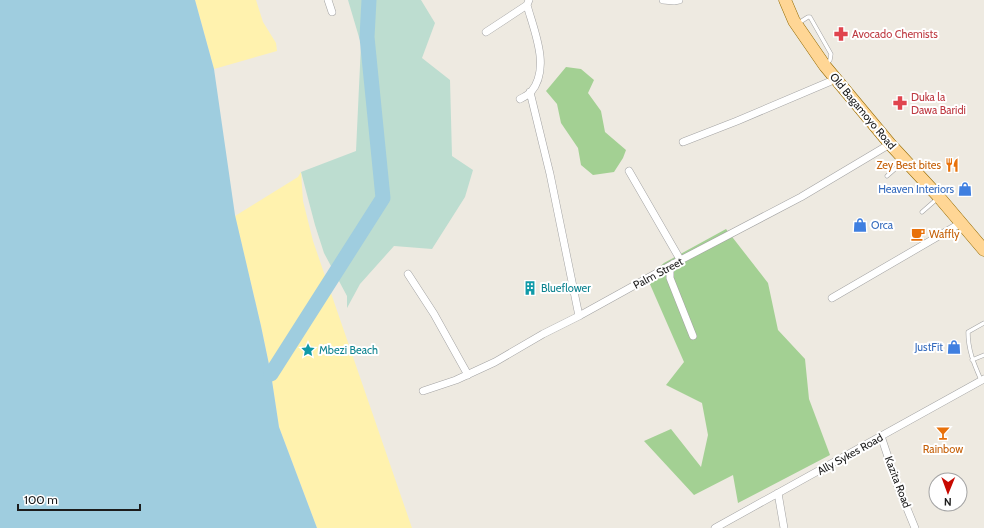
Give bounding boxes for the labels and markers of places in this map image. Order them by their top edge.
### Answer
pharmacy icon: Avocado Chemists [833,26,849,42]
place label: Avocado Chemists [852,27,938,41]
place label: Duka la Dawa Baridi [911,90,966,117]
pharmacy icon: Duka la Dawa Baridi [892,95,908,111]
restaurant icon: Zey Best bites [944,157,960,173]
place label: Zey Best bites [876,158,941,172]
shop icon: Heaven Interiors [957,181,973,197]
place label: Heaven Interiors [878,182,954,196]
shop icon: Orca [852,217,868,233]
place label: Orca [871,218,894,232]
cafe icon: Waffly [910,226,926,242]
place label: Waffly [929,227,960,241]
building icon: Blueflower [522,280,538,296]
place label: Blueflower [541,281,591,295]
shop icon: JustFit [946,339,962,355]
place label: JustFit [914,340,943,354]
place icon: Mbezi Beach [300,342,316,358]
place label: Mbezi Beach [319,343,378,357]
bar icon: Rainbow [935,425,951,441]
place label: Rainbow [923,442,963,456]

